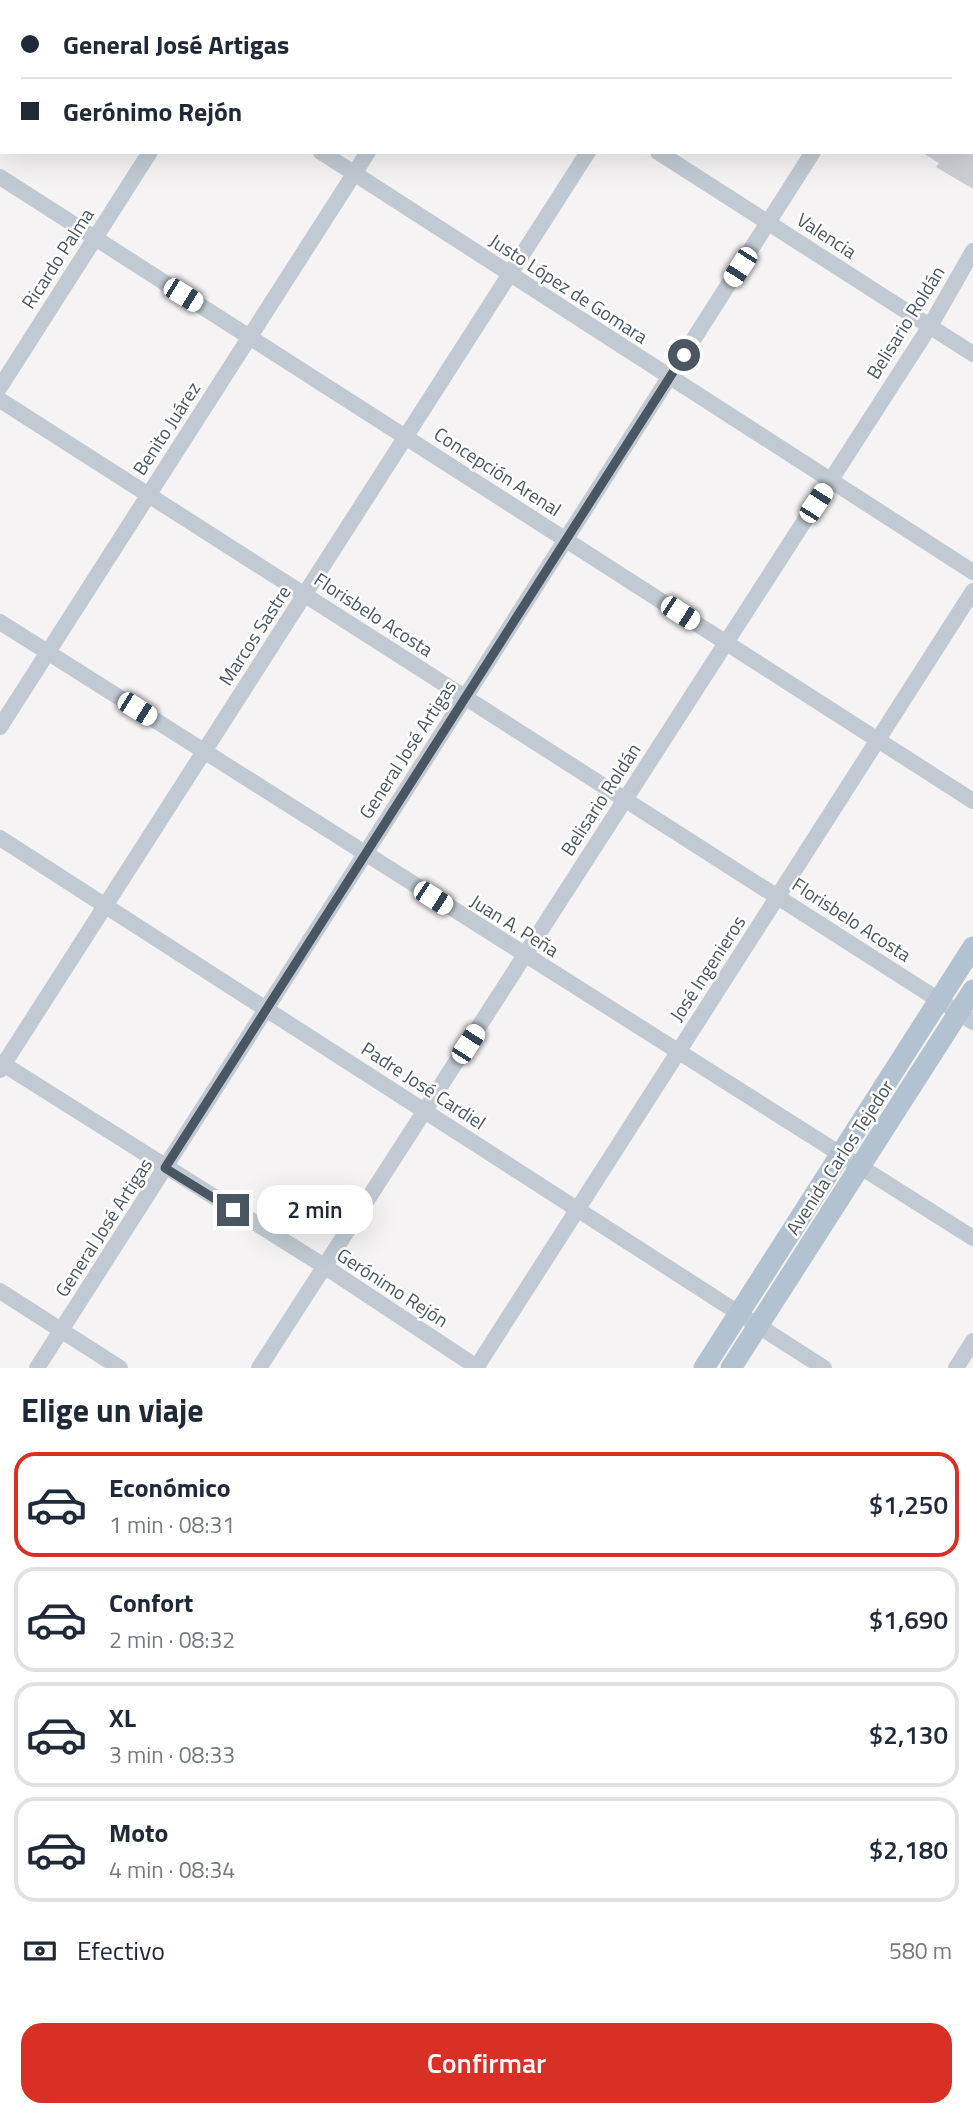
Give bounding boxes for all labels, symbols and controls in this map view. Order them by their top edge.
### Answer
text: General José Artigas [63,25,289,64]
text: Gerónimo Rejón [63,92,242,131]
street label: Ricardo Palma [14,202,101,314]
street label: Valencia [791,205,863,265]
street label: Justo López de Gomara [484,226,654,350]
car [720,244,761,290]
street label: Belisario Roldán [859,260,951,384]
car [160,275,207,315]
route start [668,339,700,371]
street label: Benito Juárez [125,376,207,480]
street label: Concepción Arenal [429,419,567,523]
car [796,480,837,526]
street label: Florisbelo Acosta [309,565,440,664]
street label: Marcos Sastre [211,579,297,691]
car [657,593,704,633]
street label: General José Artigas [351,674,463,824]
car [114,689,161,729]
street label: Belisario Roldán [553,737,647,861]
street label: Florisbelo Acosta [787,870,918,969]
car [410,878,457,918]
street label: Juan A. Peña [465,886,565,964]
street label: José Ingenieros [662,909,752,1027]
car [448,1021,489,1067]
street label: Padre José Cardiel [356,1034,492,1136]
street label: Avenida Carlos Tejedor [778,1073,900,1240]
street label: General José Artigas [47,1152,159,1302]
callout: 2 min [258,1186,373,1234]
text: 2 min [287,1192,343,1227]
route end [217,1194,249,1226]
street label: Gerónimo Rejón [332,1240,454,1334]
text: Elige un viaje [21,1386,204,1434]
text: Económico [109,1468,231,1507]
icon: car [25,1473,88,1536]
text: $1,250 [869,1485,948,1524]
text: 1 min · 08:31 [109,1507,235,1542]
text: Confort [109,1583,193,1622]
icon: car [25,1588,88,1651]
text: $1,690 [869,1600,948,1639]
text: 2 min · 08:32 [109,1622,235,1657]
text: XL [109,1698,136,1737]
icon: car [25,1703,88,1766]
text: $2,130 [869,1715,948,1754]
text: 3 min · 08:33 [109,1737,235,1772]
text: Moto [109,1813,168,1852]
icon: car [25,1818,88,1881]
text: $2,180 [869,1830,948,1869]
text: 4 min · 08:34 [109,1852,235,1887]
text: Efectivo [77,1931,165,1970]
icon: cash [21,1932,59,1970]
text: 580 m [889,1933,952,1968]
button: Confirmar [21,2023,952,2103]

